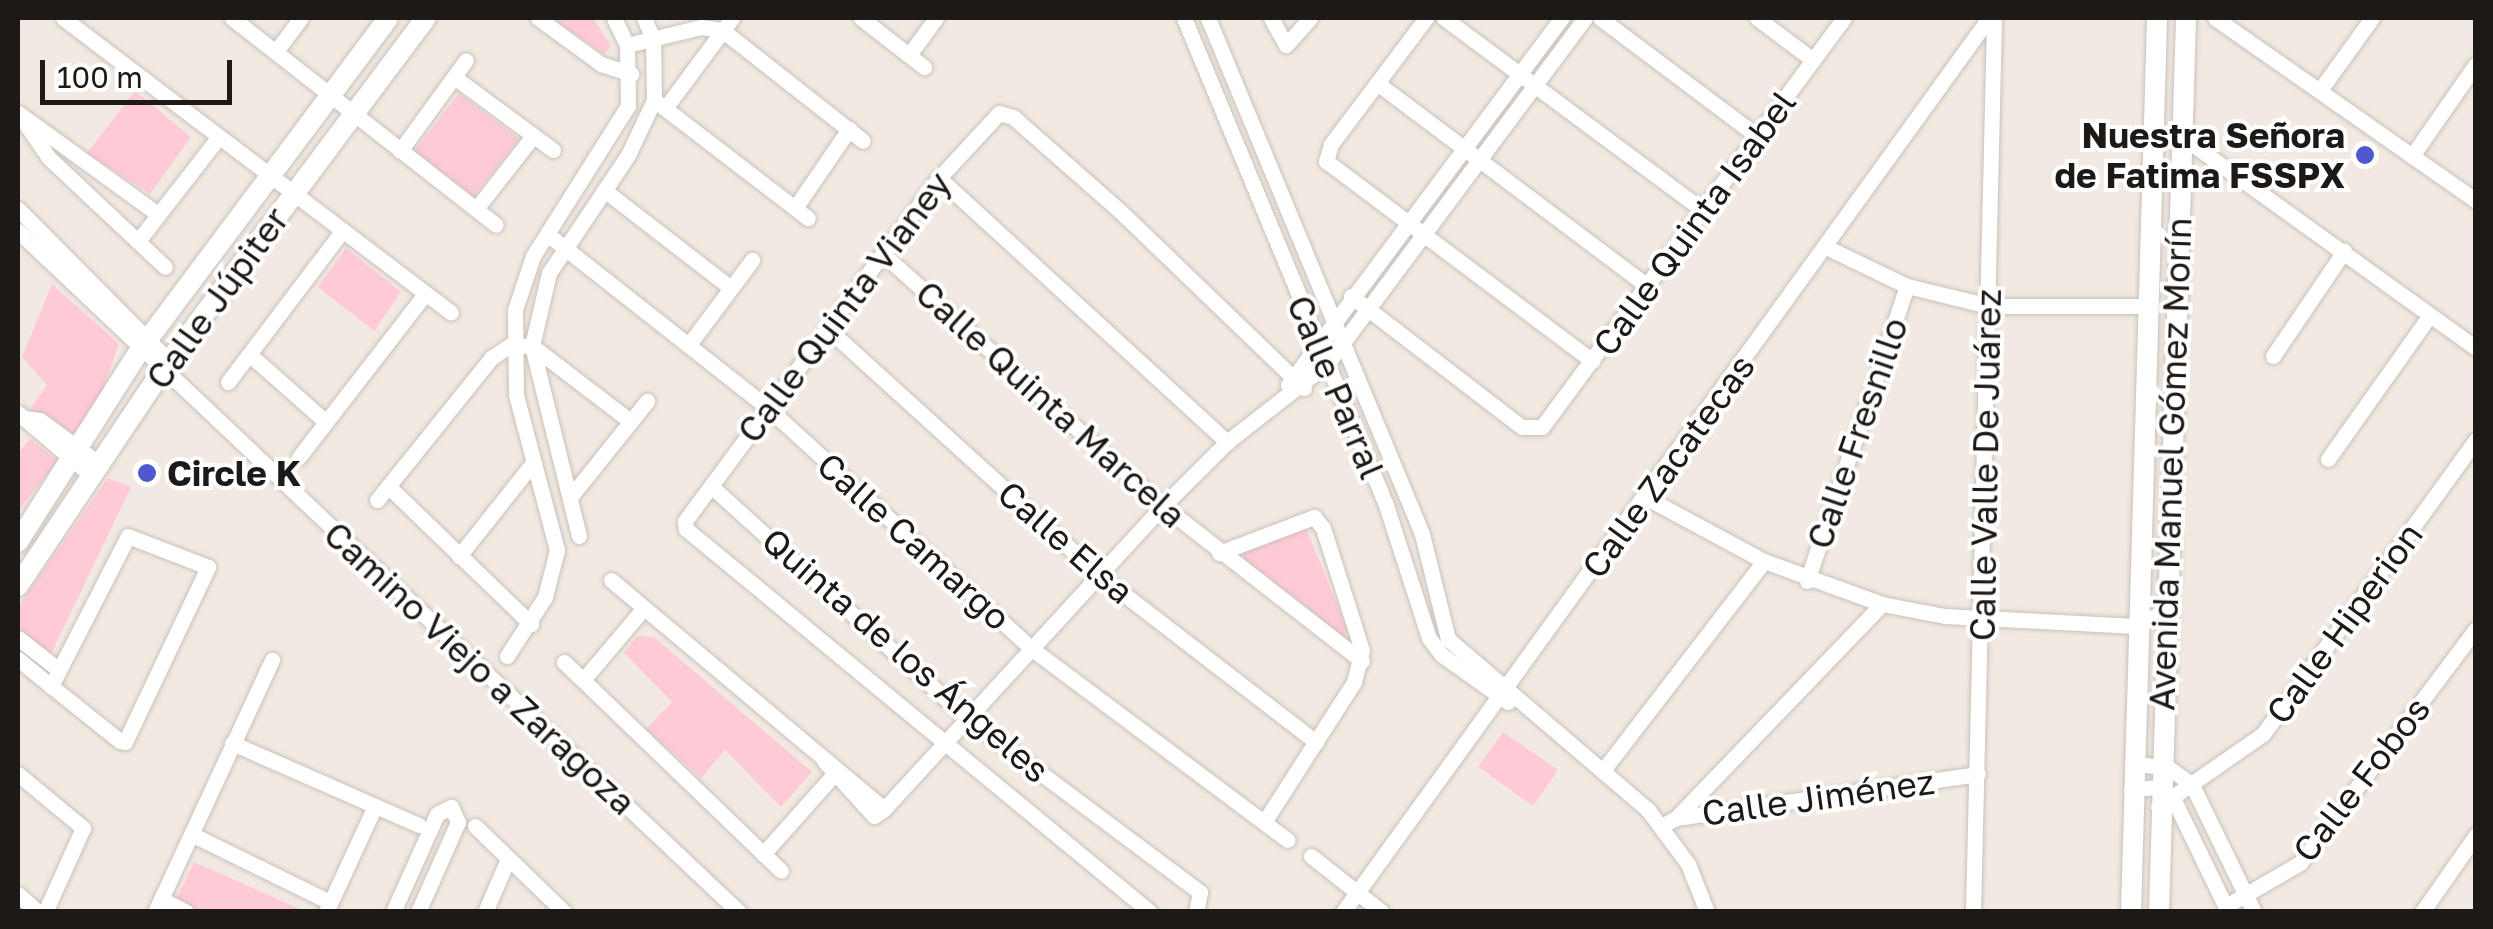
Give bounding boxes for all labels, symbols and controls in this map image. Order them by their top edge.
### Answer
scale bar [45,40,238,102]
text: 100 m [57,59,143,95]
street label: Calle Quinta Isabel [1584,82,1804,364]
place label: Nuestra Señora de Fatima FSSPX [2055,114,2345,196]
marker: Nuestra Señora de Fatima FSSPX [2354,144,2376,166]
street label: Calle Quinta Vianey [728,163,960,451]
street label: Calle Júpiter [137,199,297,397]
street label: Avenida Manuel Gómez Morín [2140,217,2200,711]
street label: Calle Quinta Marcela [908,272,1194,536]
street label: Calle Parral [1279,289,1393,485]
street label: Calle Valle De Juárez [1961,289,2009,641]
street label: Calle Fresnillo [1798,312,1916,554]
street label: Calle Zacatecas [1573,346,1763,586]
street label: Calle Camargo [809,443,1019,639]
place label: Circle K [167,452,301,494]
marker: Circle K [136,462,158,484]
street label: Calle Elsa [990,472,1142,612]
street label: Camino Viejo a Zaragoza [316,513,644,823]
street label: Calle Hiperion [2257,514,2431,732]
street label: Quinta de los Ángeles [754,519,1058,791]
street label: Calle Fobos [2284,688,2438,870]
street label: Calle Jiménez [1699,760,1937,834]

